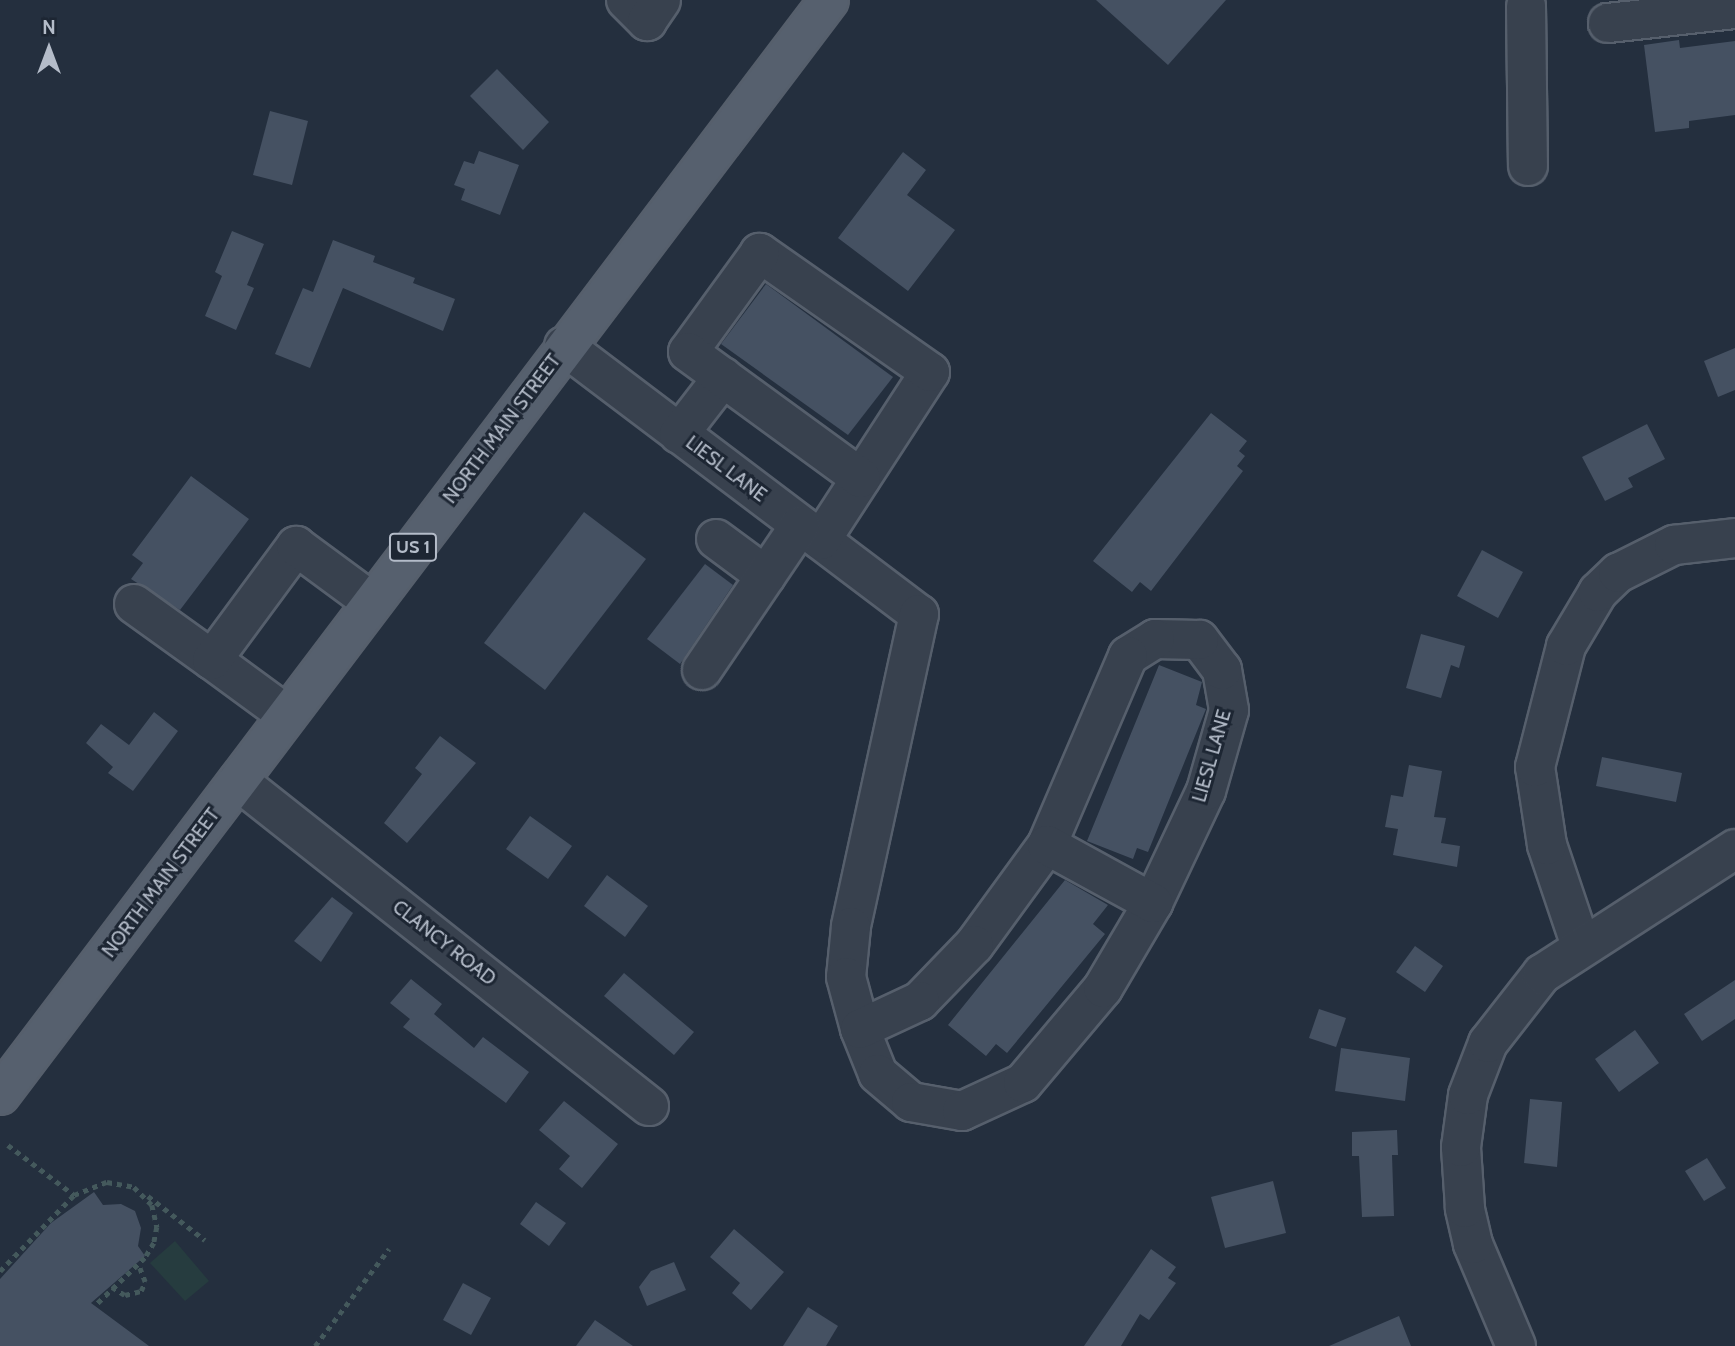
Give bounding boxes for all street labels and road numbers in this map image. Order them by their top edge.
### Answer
street label: NORTH MAIN STREET [439,350,565,508]
street label: LIESL LANE [681,431,771,507]
road number: US 1 [388,532,438,562]
street label: LIESL LANE [1188,707,1236,805]
street label: NORTH MAIN STREET [98,804,224,962]
street label: CLANCY ROAD [388,896,500,990]

